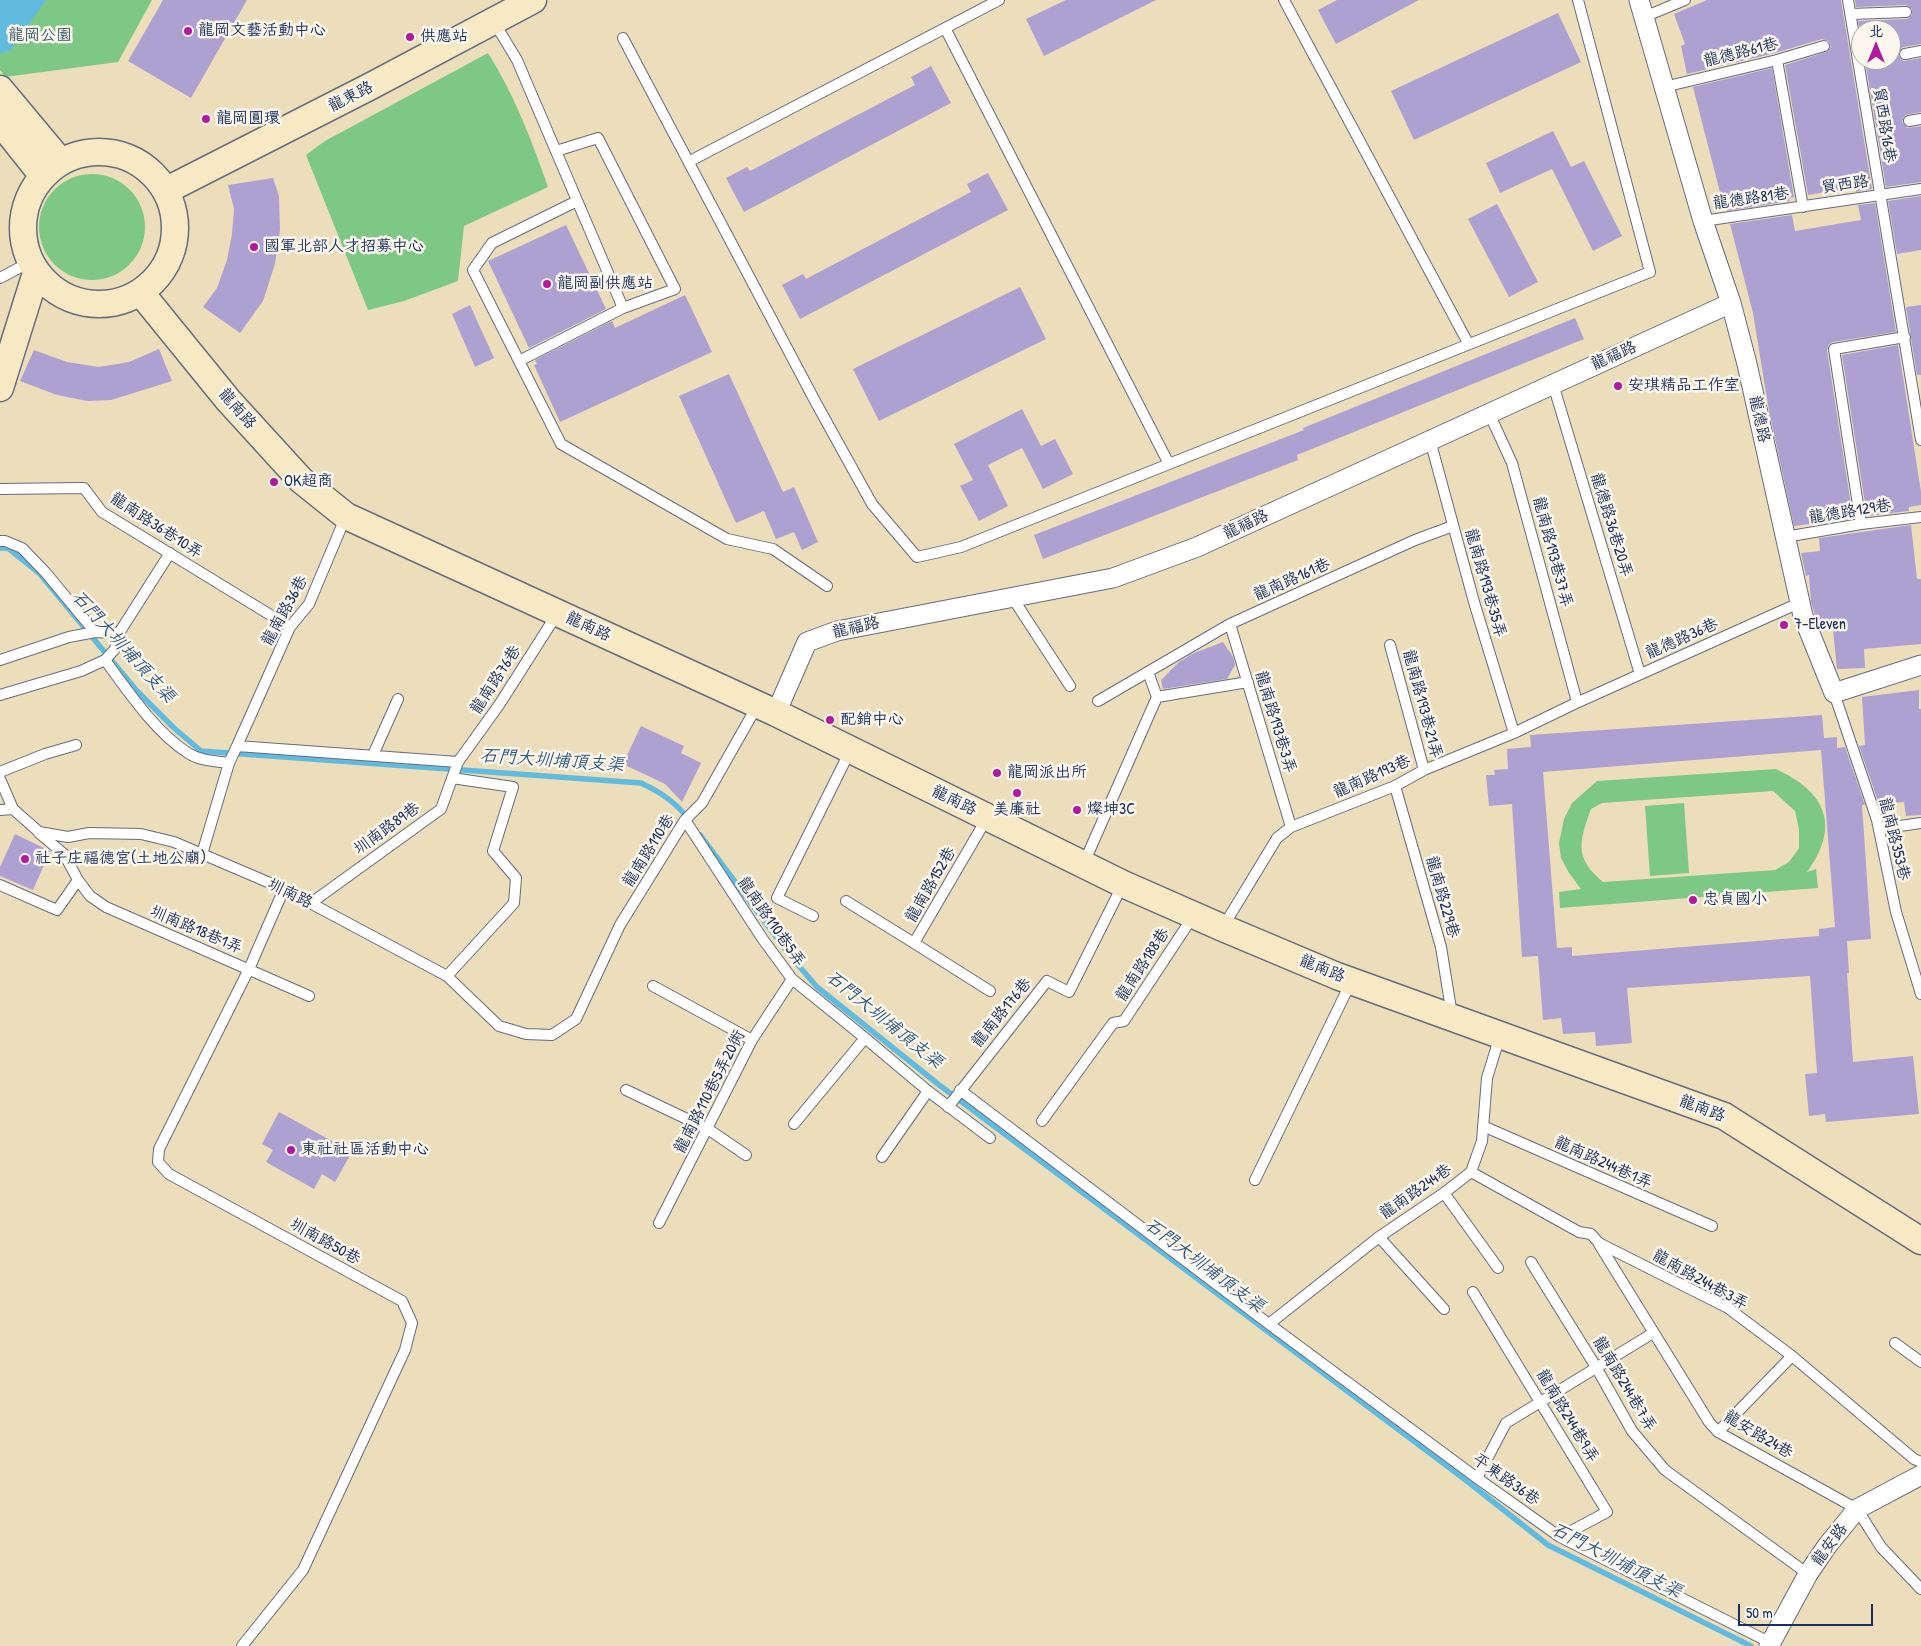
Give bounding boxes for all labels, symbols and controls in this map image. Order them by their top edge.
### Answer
north arrow [1851,20,1901,70]
place label: 龍岡文藝活動中心 [198,21,326,41]
text: 北 [1869,21,1883,40]
marker: 龍岡文藝活動中心 [182,25,194,37]
park label: 龍岡公園 [8,26,72,46]
place label: 供應站 [420,27,468,47]
marker: 供應站 [404,31,416,43]
street label: 龍德路61巷 [1702,34,1780,72]
street label: 龍東路 [325,78,377,116]
street label: 貿西路16巷 [1869,86,1899,164]
place label: 龍岡圓環 [216,109,280,129]
marker: 龍岡圓環 [200,113,212,125]
street label: 貿西路 [1820,172,1870,198]
street label: 龍德路81巷 [1712,184,1790,214]
place label: 國軍北部人才招募中心 [264,237,424,257]
marker: 國軍北部人才招募中心 [248,241,260,253]
place label: 龍岡副供應站 [557,274,653,294]
marker: 龍岡副供應站 [541,278,553,290]
street label: 龍福路 [1588,337,1640,375]
place label: 安琪精品工作室 [1628,376,1740,396]
marker: 安琪精品工作室 [1612,380,1624,392]
street label: 龍南路 [214,385,260,433]
street label: 龍德路 [1745,394,1773,444]
street label: 龍德路36巷20弄 [1586,470,1636,580]
place label: OK超商 [284,472,333,492]
marker: OK超商 [268,476,280,488]
street label: 龍南路36巷10弄 [106,489,206,563]
street label: 龍南路193巷37弄 [1528,494,1576,610]
street label: 龍德路129巷 [1807,496,1893,528]
street label: 龍福路 [1220,506,1272,544]
street label: 龍南路193巷35弄 [1460,526,1510,640]
street label: 龍南路161巷 [1251,555,1333,605]
street label: 龍南路36巷 [258,572,312,650]
water label: 石門大圳埔頂支渠 [67,586,179,708]
street label: 龍南路 [562,608,614,646]
street label: 龍福路 [830,613,882,643]
street label: 龍德路36巷 [1643,614,1721,664]
place label: 7-Eleven [1794,615,1846,635]
marker: 7-Eleven [1778,619,1790,631]
street label: 龍南路76巷 [467,642,525,718]
street label: 龍南路193巷21弄 [1398,647,1446,761]
street label: 龍南路193巷3弄 [1250,669,1300,775]
place label: 配銷中心 [840,710,904,730]
marker: 配銷中心 [824,714,836,726]
water label: 石門大圳埔頂支渠 [479,745,625,777]
street label: 龍南路193巷 [1330,751,1414,803]
place label: 龍岡派出所 [1007,763,1087,783]
marker: 龍岡派出所 [991,767,1003,779]
street label: 龍南路 [928,782,980,820]
marker: 美廉社 [1011,787,1023,799]
street label: 龍南路353巷 [1874,795,1914,883]
street label: 圳南路89巷 [350,799,424,859]
place label: 美廉社 [993,800,1041,820]
place label: 燦坤3C [1087,800,1135,820]
marker: 燦坤3C [1071,804,1083,816]
street label: 龍南路110巷 [619,811,679,891]
street label: 龍南路152巷 [902,844,960,926]
place label: 社子庄福德宮(土地公廟) [35,849,206,869]
marker: 社子庄福德宮(土地公廟) [19,853,31,865]
street label: 龍南路229巷 [1421,854,1463,940]
street label: 龍南路110巷5弄 [733,873,809,971]
street label: 圳南路 [264,875,316,913]
place label: 忠貞國小 [1703,890,1767,910]
marker: 忠貞國小 [1687,894,1699,906]
street label: 圳南路18巷1弄 [147,902,245,958]
street label: 龍南路188巷 [1112,925,1174,1005]
street label: 龍南路 [1296,951,1348,987]
water label: 石門大圳埔頂支渠 [821,966,947,1074]
street label: 龍南路176巷 [968,974,1036,1052]
street label: 龍南路110巷5弄20衖 [671,1027,749,1157]
street label: 龍南路 [1676,1091,1728,1127]
street label: 龍南路244巷1弄 [1551,1133,1655,1193]
place label: 東社社區活動中心 [301,1140,429,1160]
marker: 東社社區活動中心 [285,1144,297,1156]
street label: 龍南路244巷 [1376,1160,1456,1224]
water label: 石門大圳埔頂支渠 [1140,1214,1268,1318]
street label: 圳南路50巷 [286,1215,364,1269]
street label: 龍南路244巷3弄 [1649,1246,1751,1314]
street label: 龍南路244巷7弄 [1588,1333,1660,1435]
street label: 龍南路244巷9弄 [1532,1366,1602,1466]
street label: 龍安路24巷 [1720,1407,1796,1463]
street label: 平東路36巷 [1469,1450,1543,1510]
water label: 石門大圳埔頂支渠 [1547,1519,1685,1603]
street label: 龍安路 [1808,1520,1852,1570]
scale bar [1741,1594,1876,1626]
text: 50 m [1746,1602,1773,1623]

